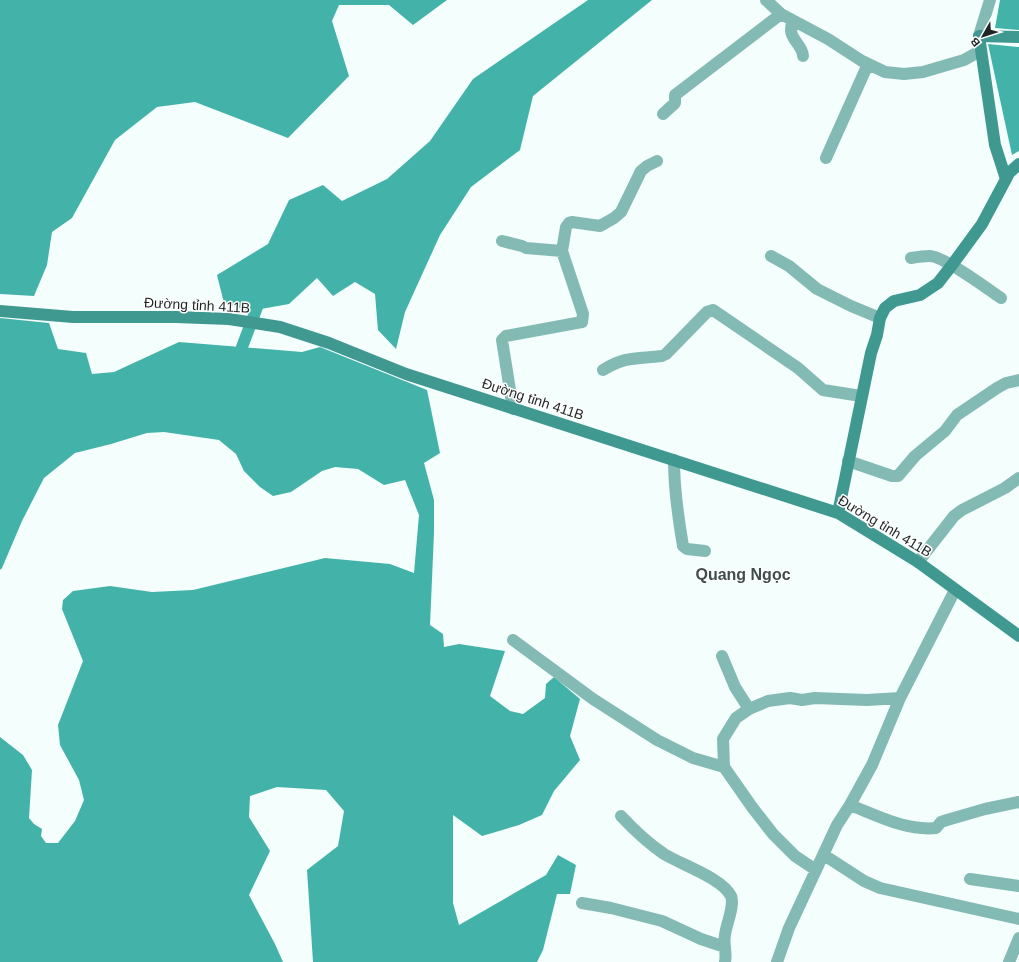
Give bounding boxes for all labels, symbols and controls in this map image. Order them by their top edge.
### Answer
north arrow [963,16,1003,56]
text: B [968,35,982,49]
street label: Đường tỉnh 411B [144,294,250,316]
street label: Đường tỉnh 411B [480,375,586,423]
street label: Đường tỉnh 411B [835,492,935,560]
district label: Quang Ngọc [695,566,791,583]

